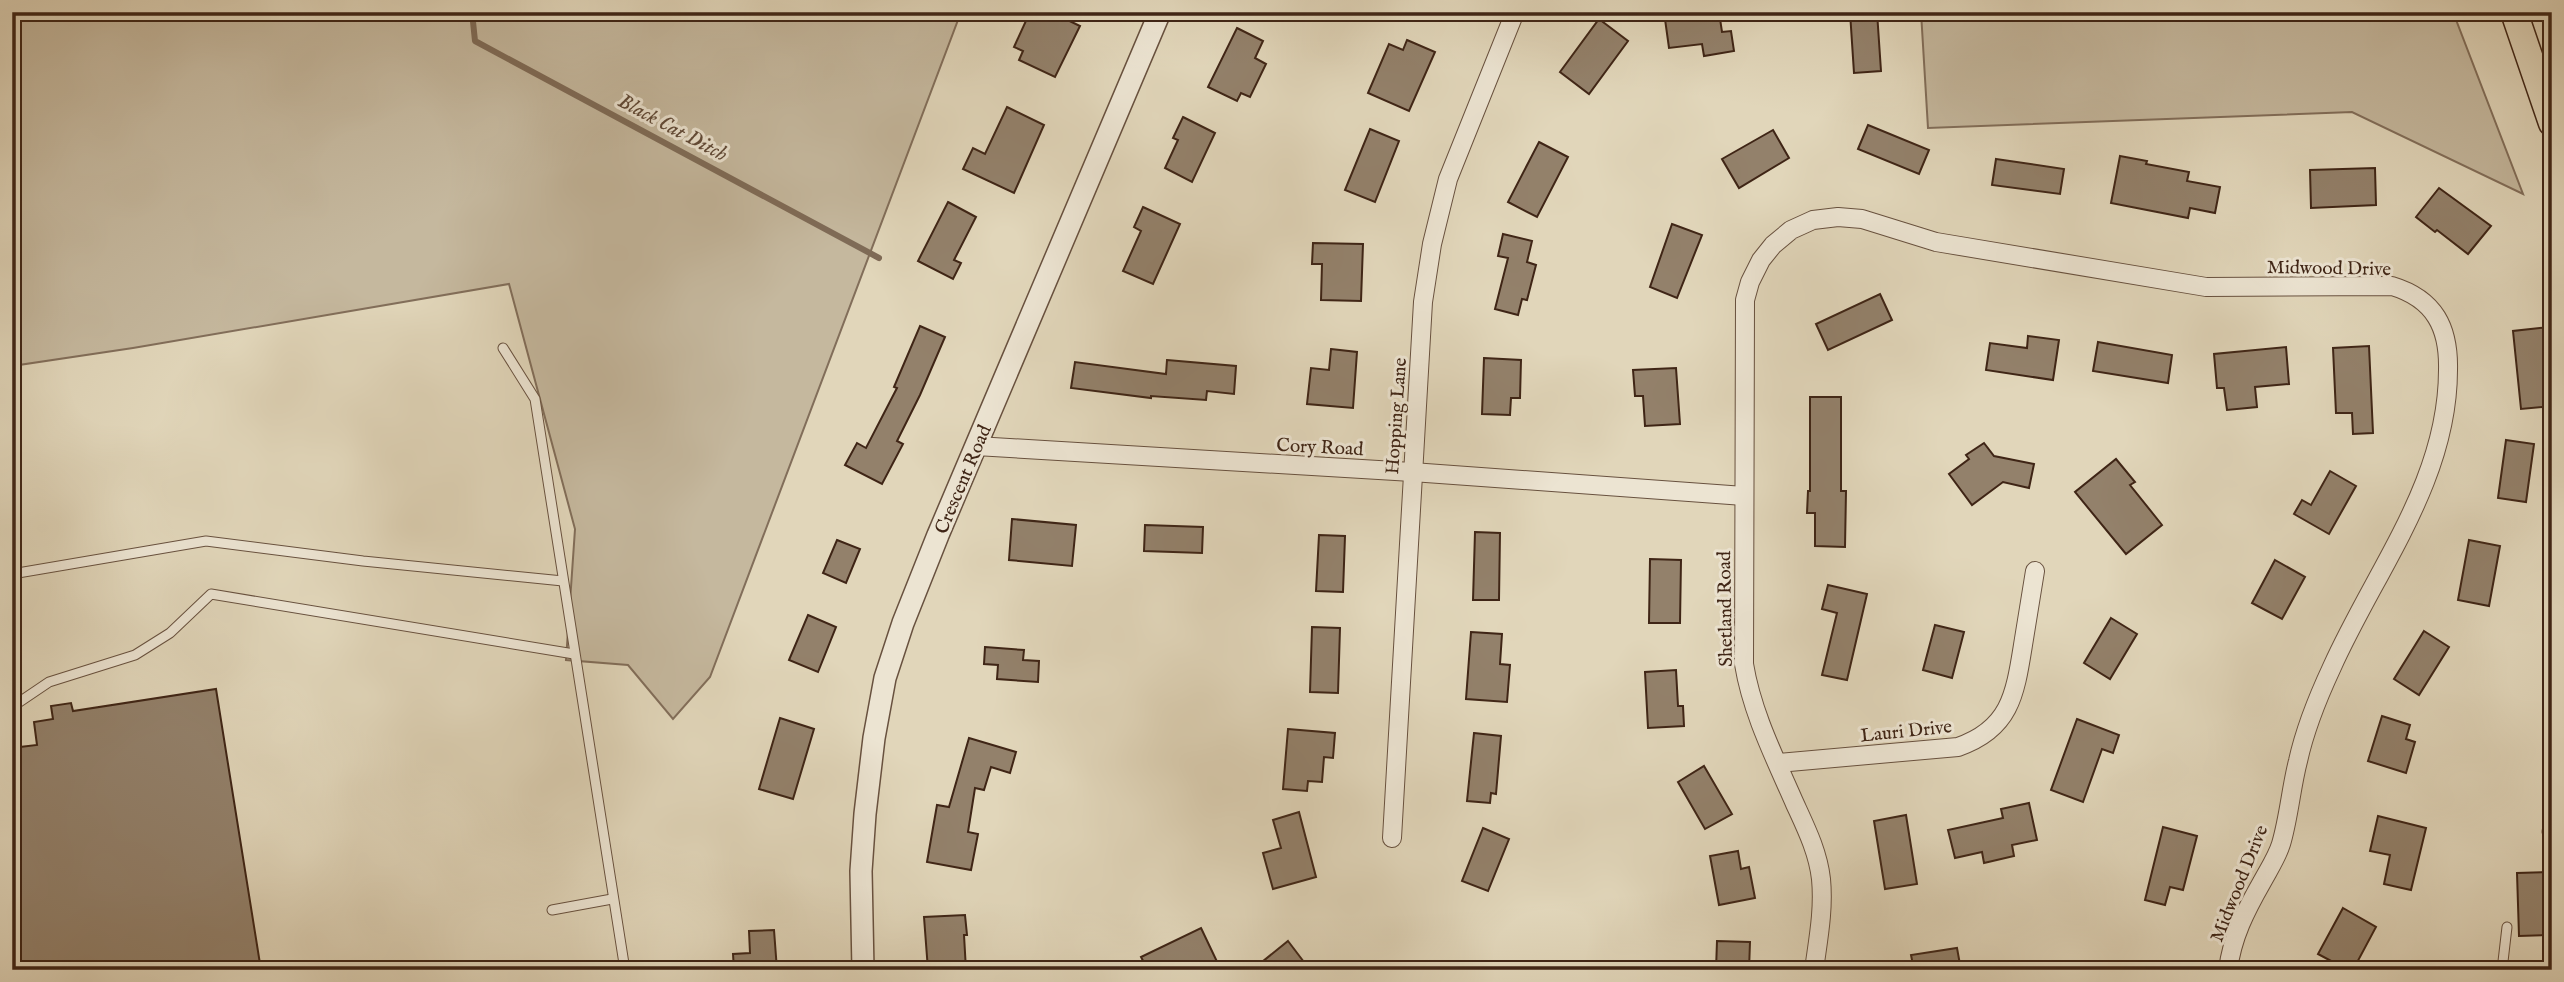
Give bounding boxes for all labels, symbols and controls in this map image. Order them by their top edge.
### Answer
water label: Black Cat Ditch [613,88,732,169]
street label: Midwood Drive [2267,256,2392,282]
street label: Hopping Lane [1381,357,1413,475]
street label: Crescent Road [930,421,998,538]
street label: Cory Road [1276,434,1365,462]
street label: Shetland Road [1713,550,1739,667]
street label: Lauri Drive [1859,715,1954,749]
street label: Midwood Drive [2205,821,2274,946]

